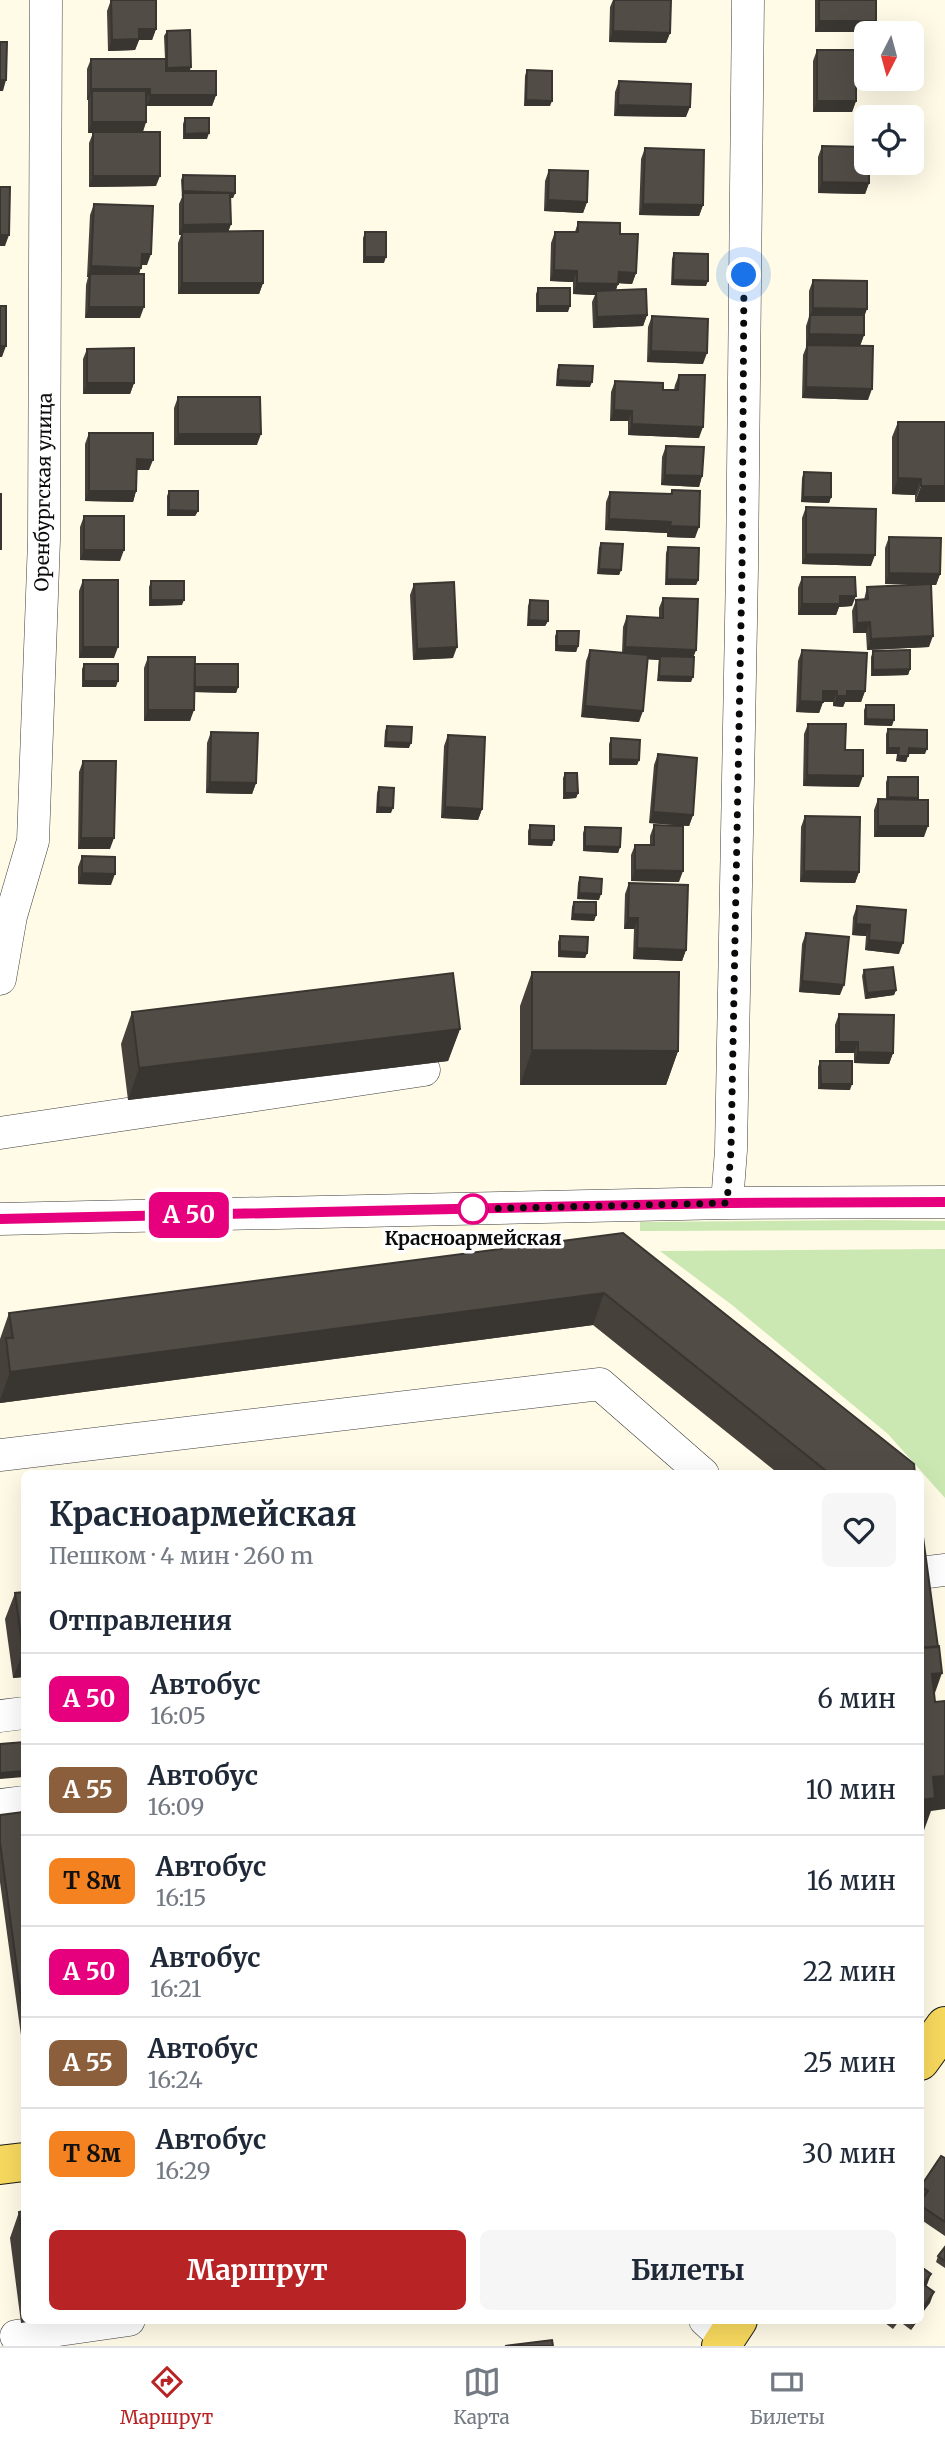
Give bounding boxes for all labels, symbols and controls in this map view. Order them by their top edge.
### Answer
north arrow [854,21,924,91]
map controls [854,21,924,175]
button: locate [854,105,924,175]
your location [726,257,761,292]
street label: Оренбургская улица [29,392,57,592]
line badge: А 50 [140,1192,238,1238]
marker: Красноармейская [458,1194,488,1224]
text: А 50 [163,1199,215,1230]
place label: Красноармейская [384,1226,562,1250]
button: heart [822,1493,896,1567]
text: Красноармейская [49,1494,357,1535]
text: Пешком · 4 мин · 260 m [49,1541,313,1570]
text: Отправления [49,1604,232,1637]
text: Автобус [150,1668,261,1701]
text: 6 мин [817,1682,896,1715]
text: А 50 [63,1683,115,1714]
text: 16:05 [150,1701,206,1730]
text: Автобус [148,1759,258,1792]
text: 10 мин [806,1773,896,1806]
text: А 55 [63,1774,113,1805]
text: 16:09 [148,1792,204,1821]
text: Автобус [156,1850,266,1883]
text: 16 мин [807,1864,896,1897]
text: Т 8м [63,1865,121,1896]
text: 16:15 [156,1883,206,1912]
text: Автобус [150,1941,261,1974]
text: 22 мин [803,1955,896,1988]
text: А 50 [63,1956,115,1987]
text: 16:21 [150,1974,202,2003]
text: Автобус [148,2032,258,2065]
text: 25 мин [803,2046,896,2079]
text: А 55 [63,2047,113,2078]
text: 16:24 [148,2065,203,2094]
text: Автобус [156,2123,266,2156]
text: 30 мин [802,2137,896,2170]
text: Т 8м [63,2138,121,2169]
text: 16:29 [156,2156,211,2185]
button: Маршрут [49,2230,466,2310]
button: Билеты [480,2230,896,2310]
tab: Маршрут [120,2363,213,2429]
tab: Карта [453,2363,510,2429]
tab: Билеты [750,2363,825,2429]

